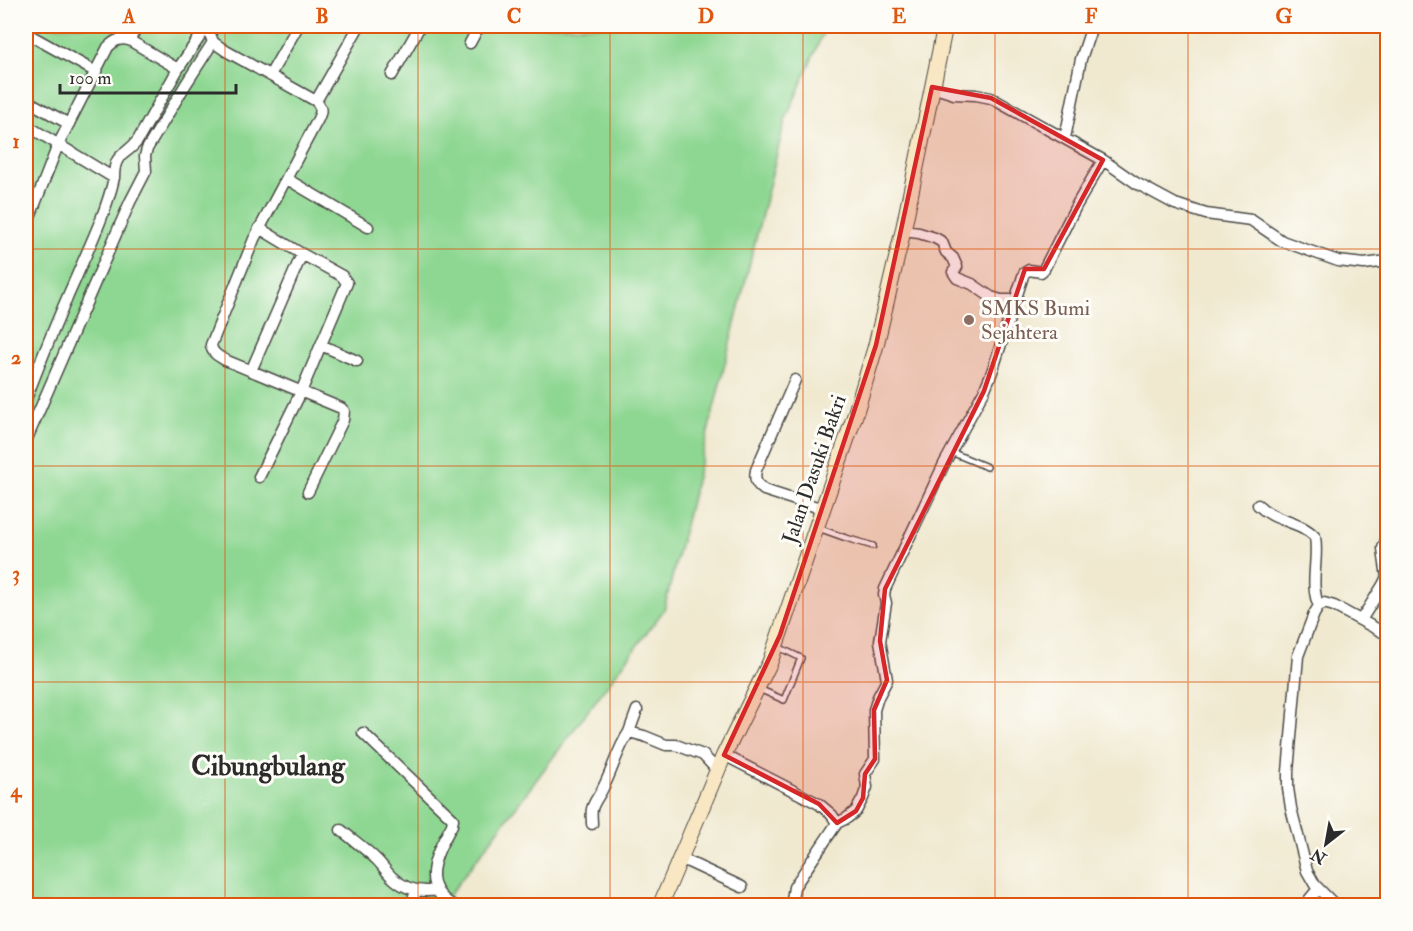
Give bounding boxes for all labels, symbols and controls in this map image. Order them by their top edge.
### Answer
text: A [122,4,136,29]
text: B [315,4,329,29]
text: C [507,4,521,29]
text: D [698,4,714,29]
text: E [892,4,907,29]
text: F [1085,4,1098,29]
text: G [1276,4,1293,29]
scale bar [60,57,236,95]
text: 100 m [69,67,112,90]
text: 1 [12,129,20,154]
place label: SMKS Bumi Sejahtera [981,295,1091,346]
marker: SMKS Bumi Sejahtera [962,313,976,327]
text: 2 [11,345,21,370]
street label: Jalan Dasuki Bakri [776,391,853,548]
text: 3 [12,561,20,586]
district label: Cibungbulang [191,750,346,784]
text: 4 [10,778,23,803]
north arrow [1296,814,1356,874]
text: N [1307,843,1331,869]

